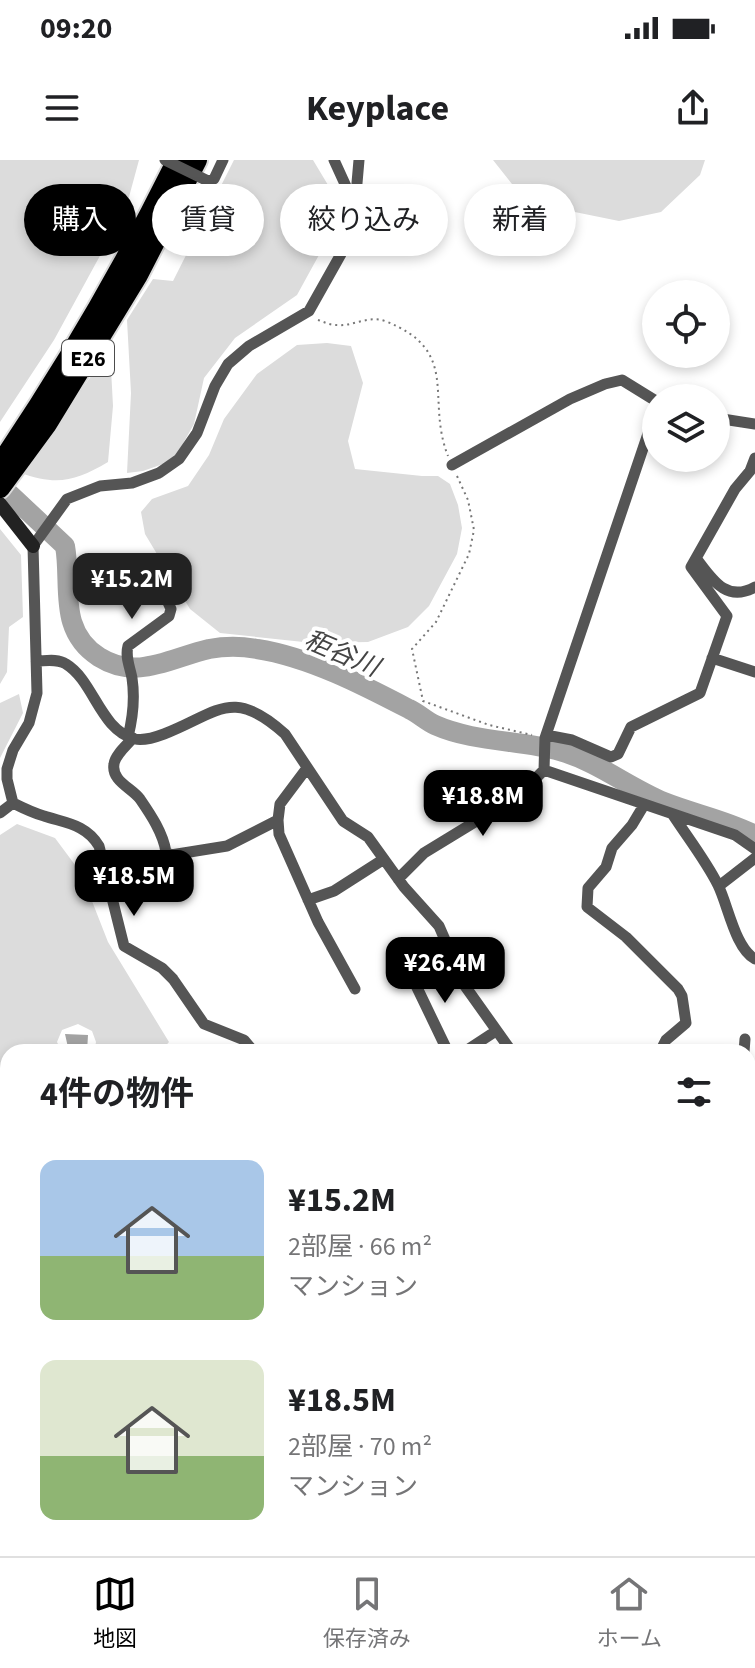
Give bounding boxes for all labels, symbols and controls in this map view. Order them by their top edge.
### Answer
text: 09:20 [40,7,112,50]
text: Keyplace [306,83,449,134]
icon: menu [40,86,84,130]
icon: share [671,86,715,130]
chip: 購入 [24,184,136,256]
chip: 賃貸 [152,184,264,256]
chip: 絞り込み [280,184,448,256]
chip: 新着 [464,184,576,256]
map controls [642,280,730,472]
button: locate [642,280,730,368]
road number: E26 [62,340,114,376]
button: layers [642,384,730,472]
pin: ¥15.2M [67,553,197,621]
text: ¥15.2M [91,560,173,597]
water label: 秬谷川 [299,621,388,687]
pin: ¥18.8M [418,770,548,838]
text: ¥18.8M [442,777,524,814]
pin: ¥18.5M [69,850,199,918]
text: ¥18.5M [93,857,175,894]
pin: ¥26.4M [380,937,510,1005]
text: ¥26.4M [404,944,486,981]
text: 4件の物件 [40,1070,194,1119]
icon: filters [672,1070,716,1114]
text: ¥15.2M [288,1176,396,1225]
icon: home [104,1192,200,1288]
text: 2部屋 · 66 m² [288,1228,432,1265]
text: マンション [288,1268,418,1305]
text: ¥18.5M [288,1376,396,1425]
icon: home [104,1392,200,1488]
text: 2部屋 · 70 m² [288,1428,432,1465]
text: マンション [288,1468,418,1505]
tab: 地図 [93,1572,137,1655]
tab: 保存済み [323,1572,411,1655]
tab: ホーム [597,1572,662,1655]

